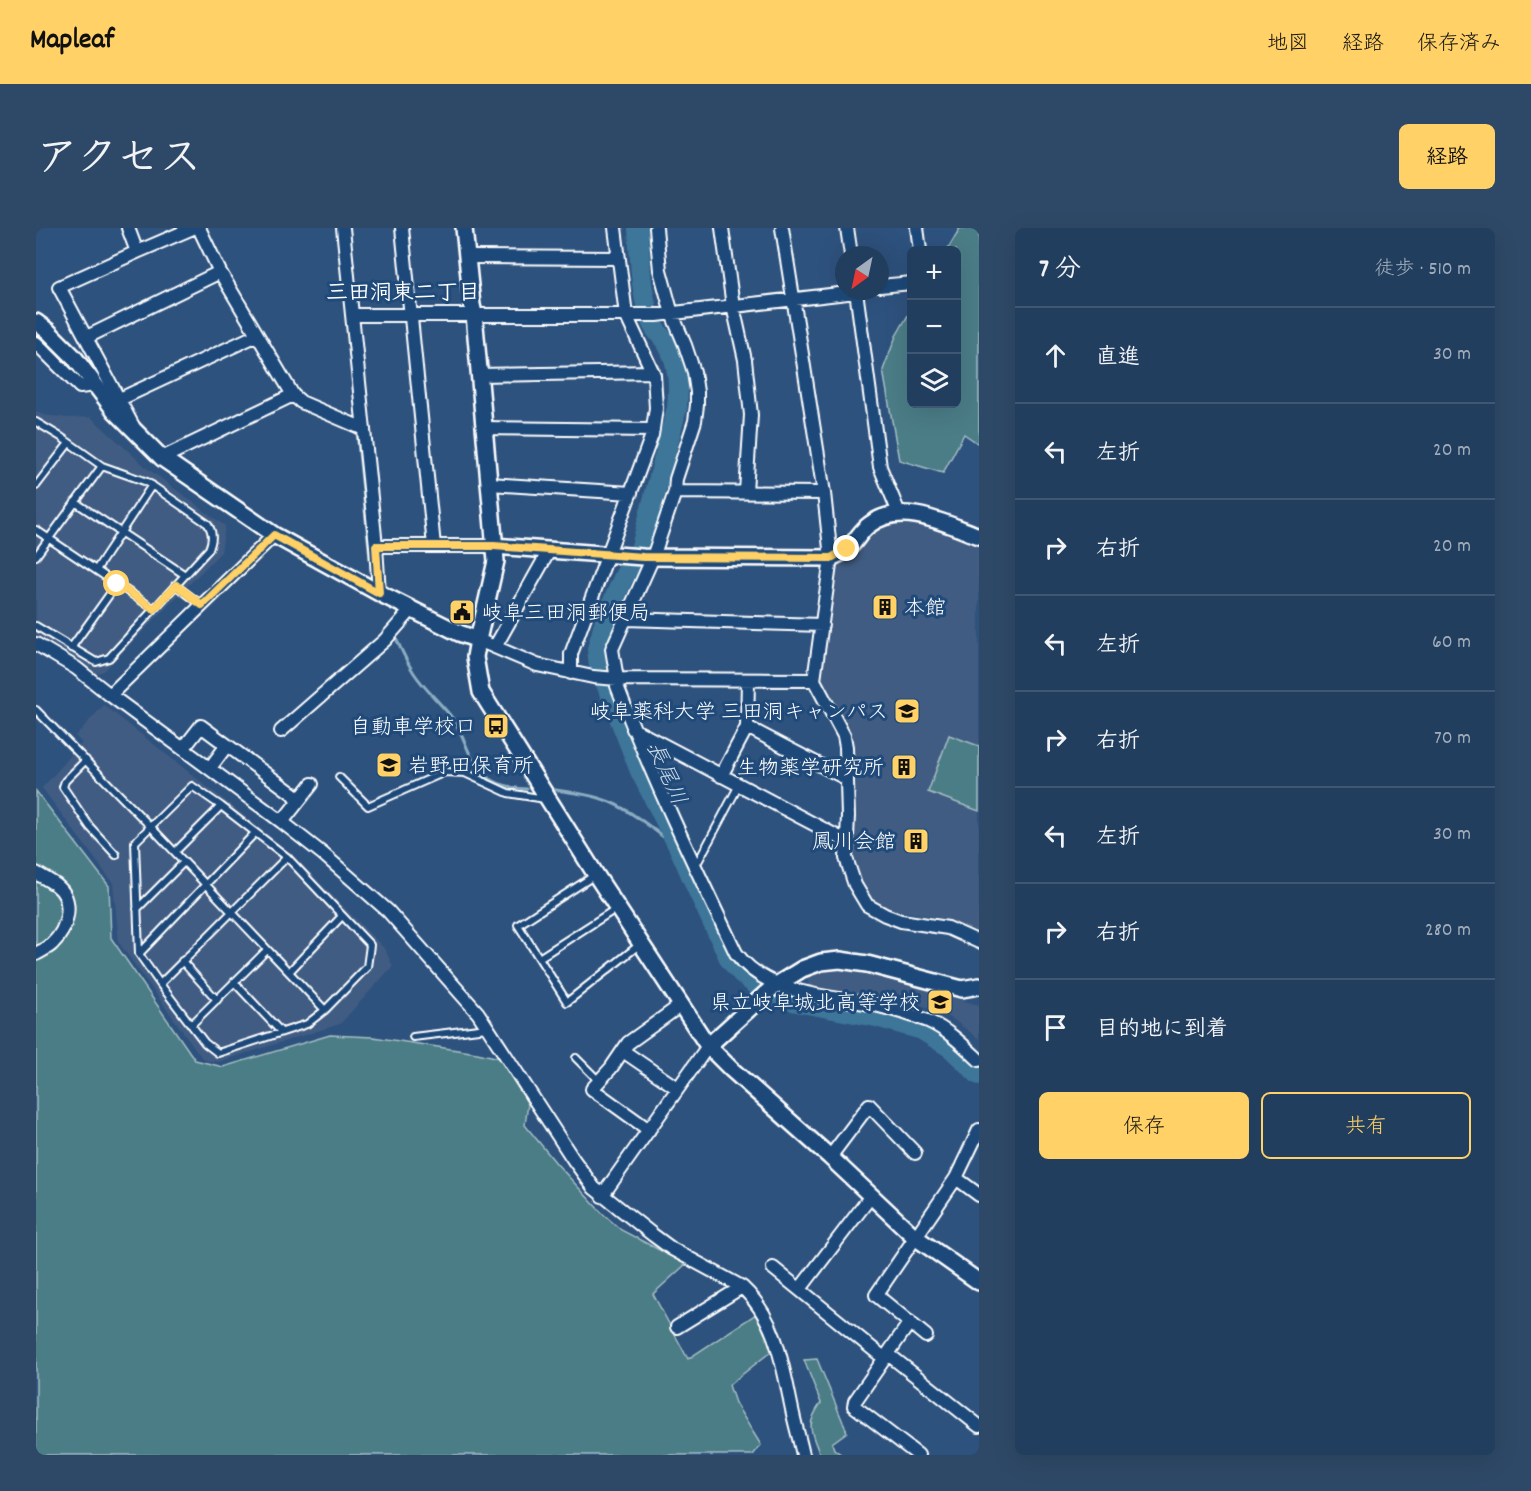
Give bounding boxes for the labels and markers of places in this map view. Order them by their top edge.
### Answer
building icon: 本館 [870,592,900,622]
place label: 本館 [904,595,946,625]
public building icon: 岐阜三田洞郵便局 [447,597,477,627]
place label: 岐阜三田洞郵便局 [482,600,650,630]
school or university icon: 岐阜薬科大学 三田洞キャンパス [892,696,922,726]
place label: 岐阜薬科大学 三田洞キャンパス [590,699,888,729]
bus stop icon: 自動車学校口 [481,711,511,741]
place label: 自動車学校口 [350,714,476,744]
school or university icon: 岩野田保育所 [374,750,404,780]
building icon: 生物薬学研究所 [889,752,919,782]
place label: 岩野田保育所 [408,753,534,783]
place label: 生物薬学研究所 [737,755,884,785]
building icon: 鳳川会館 [901,826,931,856]
place label: 鳳川会館 [812,829,896,859]
school or university icon: 県立岐阜城北高等学校 [925,987,955,1017]
place label: 県立岐阜城北高等学校 [710,990,920,1020]

